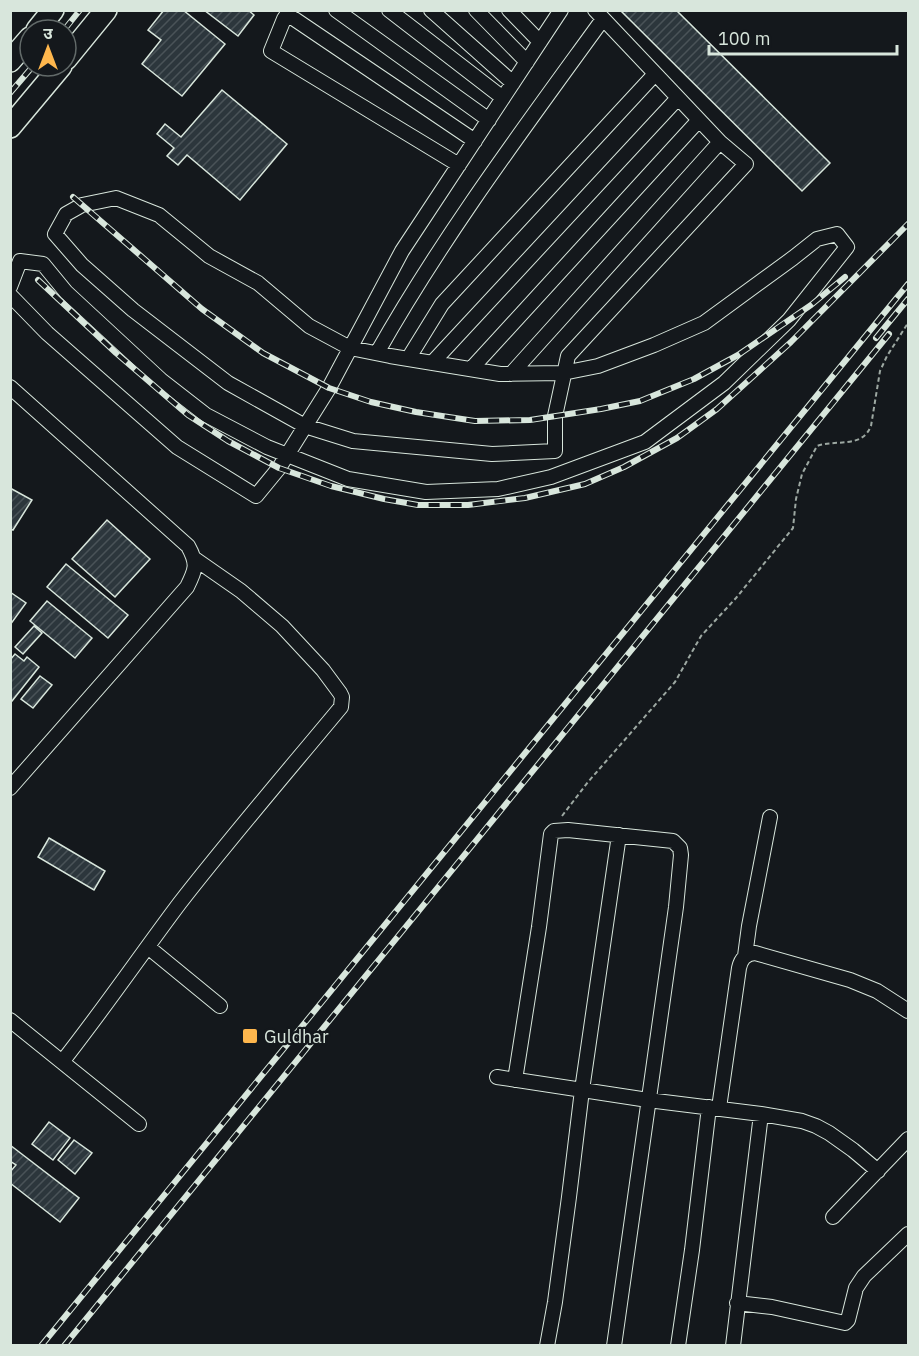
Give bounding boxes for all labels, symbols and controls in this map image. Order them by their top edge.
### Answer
north arrow [18,18,78,78]
scale bar [709,18,896,56]
text: उ [43,23,53,43]
text: 100 m [718,27,770,50]
place label: Guldhar [264,1025,329,1048]
marker: Guldhar [241,1027,259,1045]

